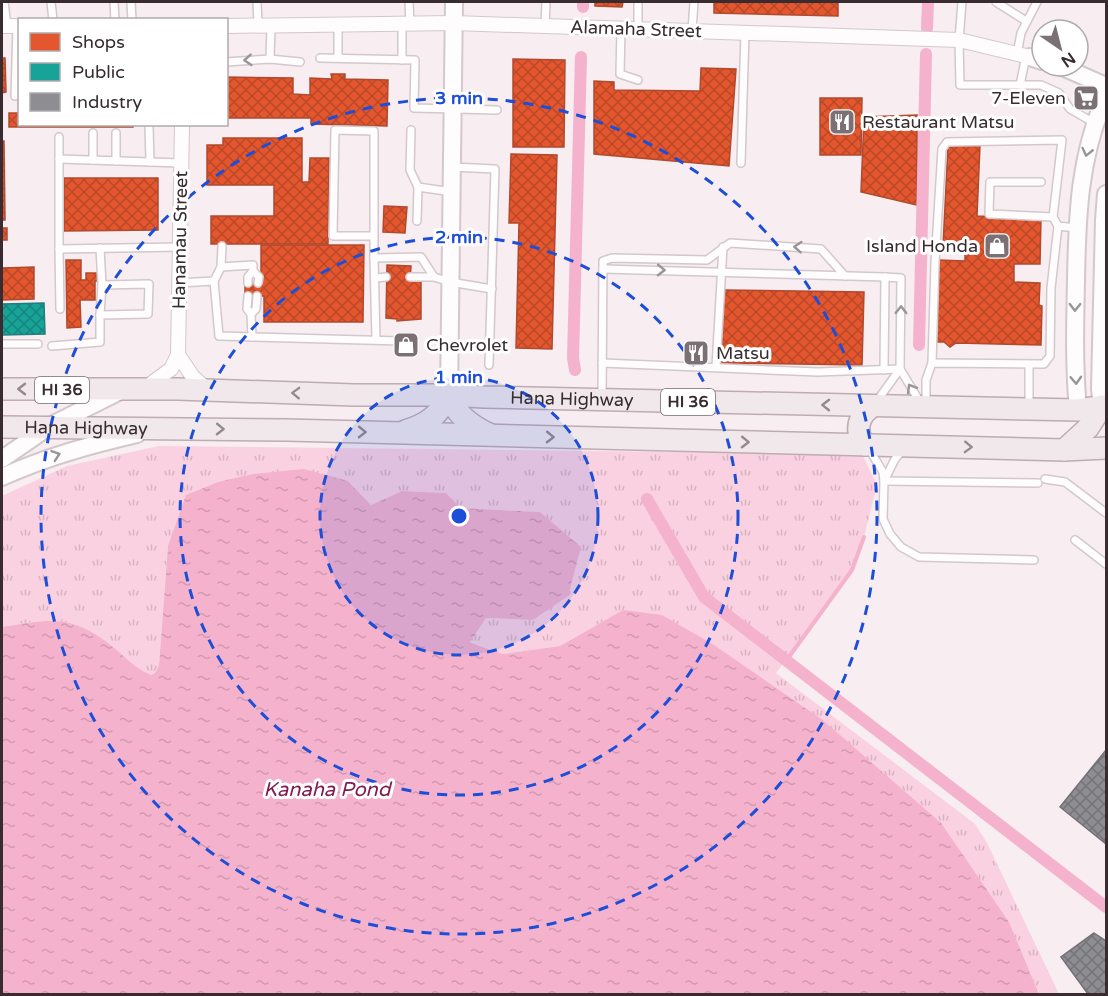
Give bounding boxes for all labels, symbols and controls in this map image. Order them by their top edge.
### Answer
street label: Alamaha Street [570,16,702,42]
legend [18,18,228,126]
north arrow [1030,18,1090,78]
text: Shops [72,31,125,53]
text: N [1057,48,1079,71]
one-way arrow [244,53,253,66]
text: Public [72,61,125,83]
supermarket icon: 7-Eleven [1071,83,1101,113]
text: 3 min [435,87,483,109]
place label: 7-Eleven [991,87,1066,109]
text: Industry [72,91,143,113]
restaurant icon: Restaurant Matsu [827,107,857,137]
place label: Restaurant Matsu [862,111,1015,133]
one-way arrow [1082,146,1095,156]
street label: Hanamau Street [168,170,192,309]
text: 2 min [435,226,483,248]
shop icon: Island Honda [982,231,1012,261]
place label: Island Honda [866,235,978,257]
one-way arrow [794,241,803,254]
one-way arrow [657,263,666,276]
one-way arrow [1069,302,1081,311]
one-way arrow [894,306,907,315]
shop icon: Chevrolet [391,330,421,360]
place label: Chevrolet [426,334,508,356]
restaurant icon: Matsu [681,338,711,368]
place label: Matsu [716,342,770,364]
text: 1 min [435,366,483,388]
one-way arrow [1069,376,1082,385]
road number: HI 36 [35,377,89,403]
one-way arrow [17,383,26,395]
one-way arrow [907,384,919,394]
one-way arrow [291,386,300,399]
street label: Hana Highway [510,387,634,411]
road number: HI 36 [661,389,715,415]
one-way arrow [821,399,830,411]
street label: Hana Highway [24,416,148,440]
one-way arrow [215,423,224,435]
one-way arrow [357,426,366,439]
one-way arrow [545,431,554,443]
one-way arrow [740,436,749,448]
one-way arrow [964,441,973,453]
one-way arrow [50,450,61,463]
centre of rings [449,506,469,526]
water label: Kanaha Pond [264,778,393,802]

